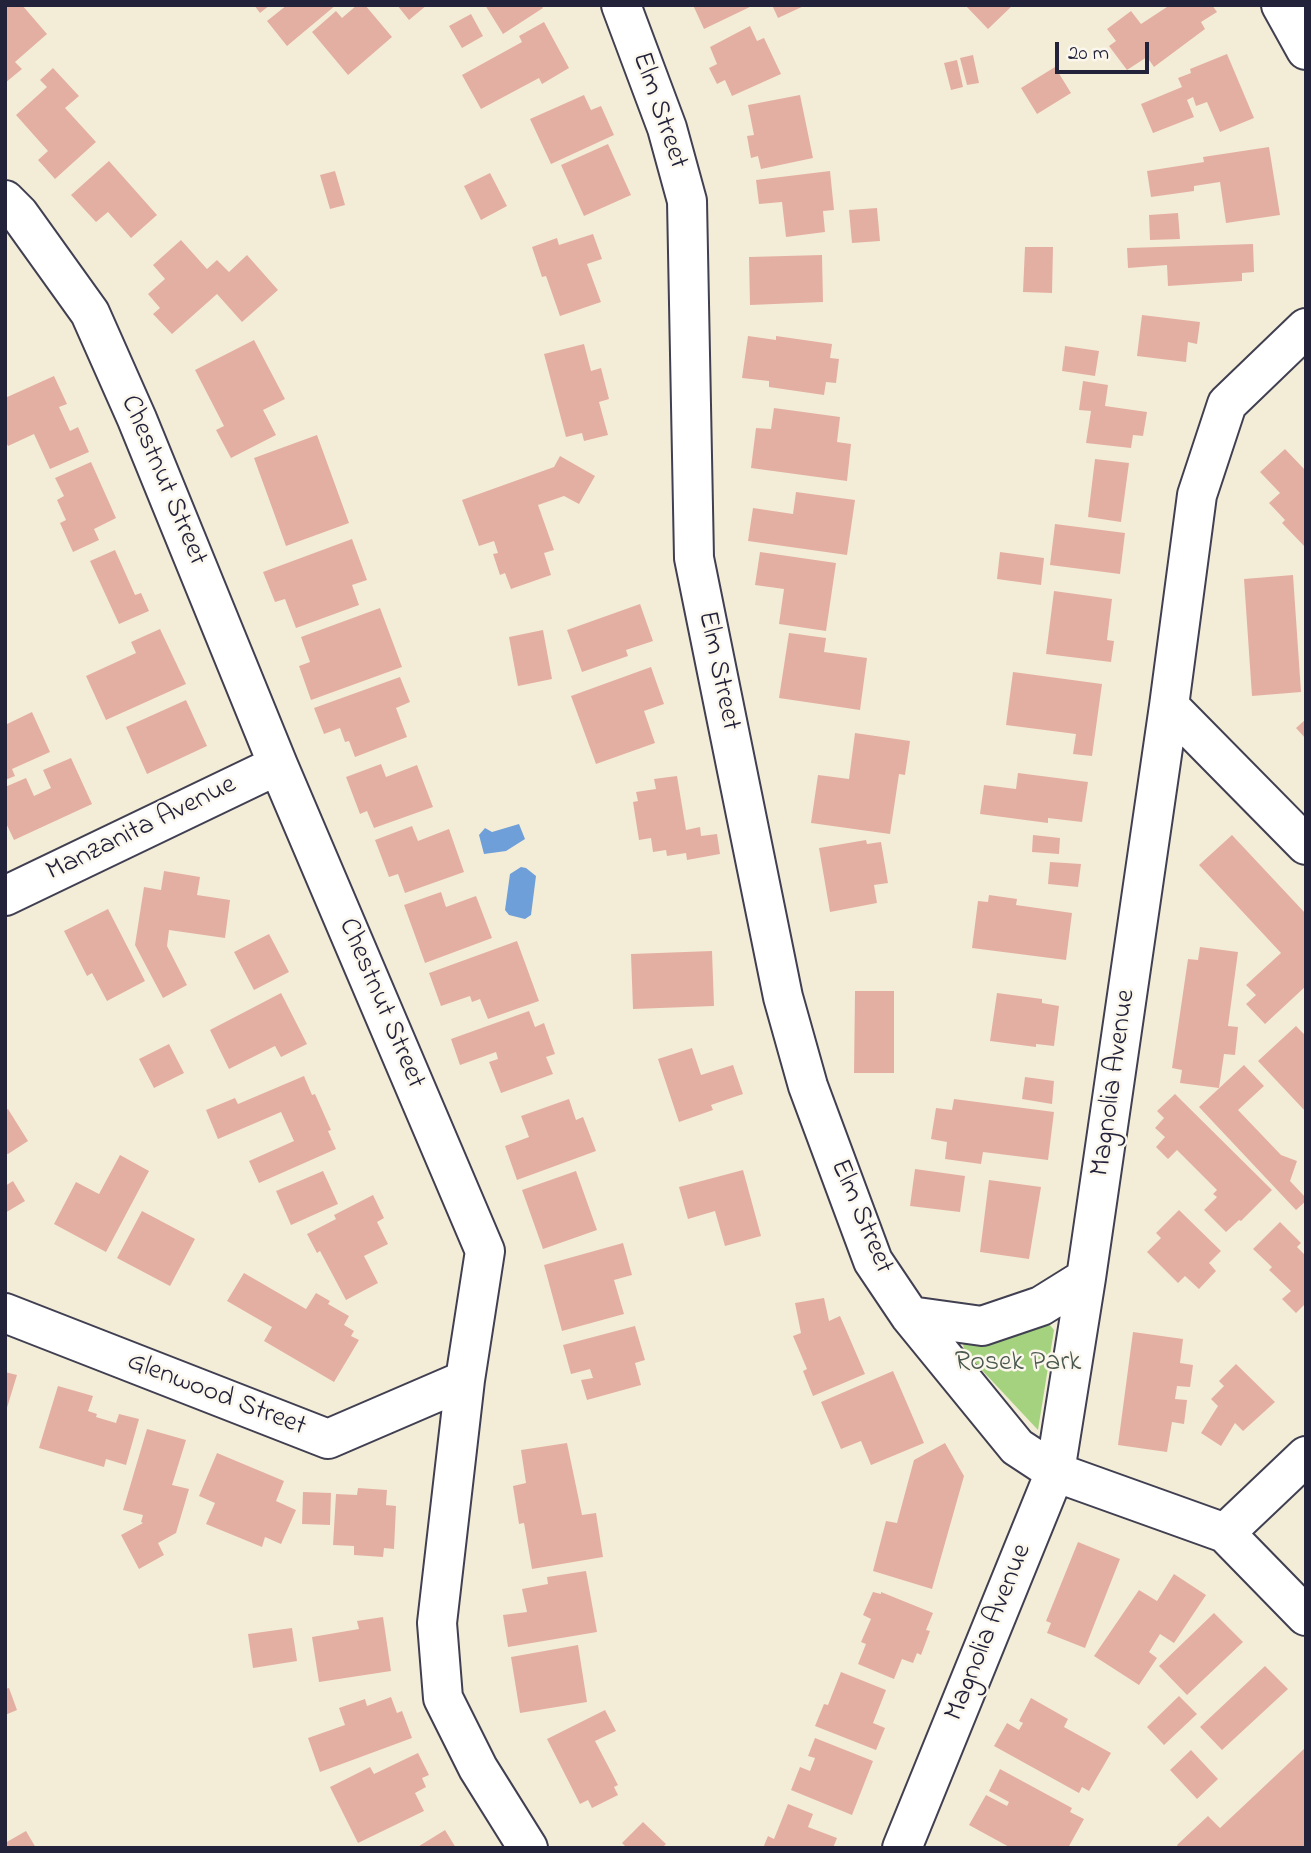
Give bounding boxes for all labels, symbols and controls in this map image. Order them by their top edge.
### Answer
scale bar [1059,28,1154,72]
text: 20 m [1068,39,1109,69]
street label: Elm Street [622,48,694,174]
street label: Chestnut Street [111,391,213,571]
street label: Elm Street [688,608,746,734]
street label: Manzanita Avenue [42,770,242,890]
street label: Chestnut Street [329,914,431,1094]
street label: Magnolia Avenue [1085,988,1145,1178]
street label: Elm Street [821,1155,899,1279]
street label: Glenwood Street [122,1346,310,1446]
park label: Rosek Park [955,1347,1081,1381]
street label: Magnolia Avenue [939,1540,1041,1726]

